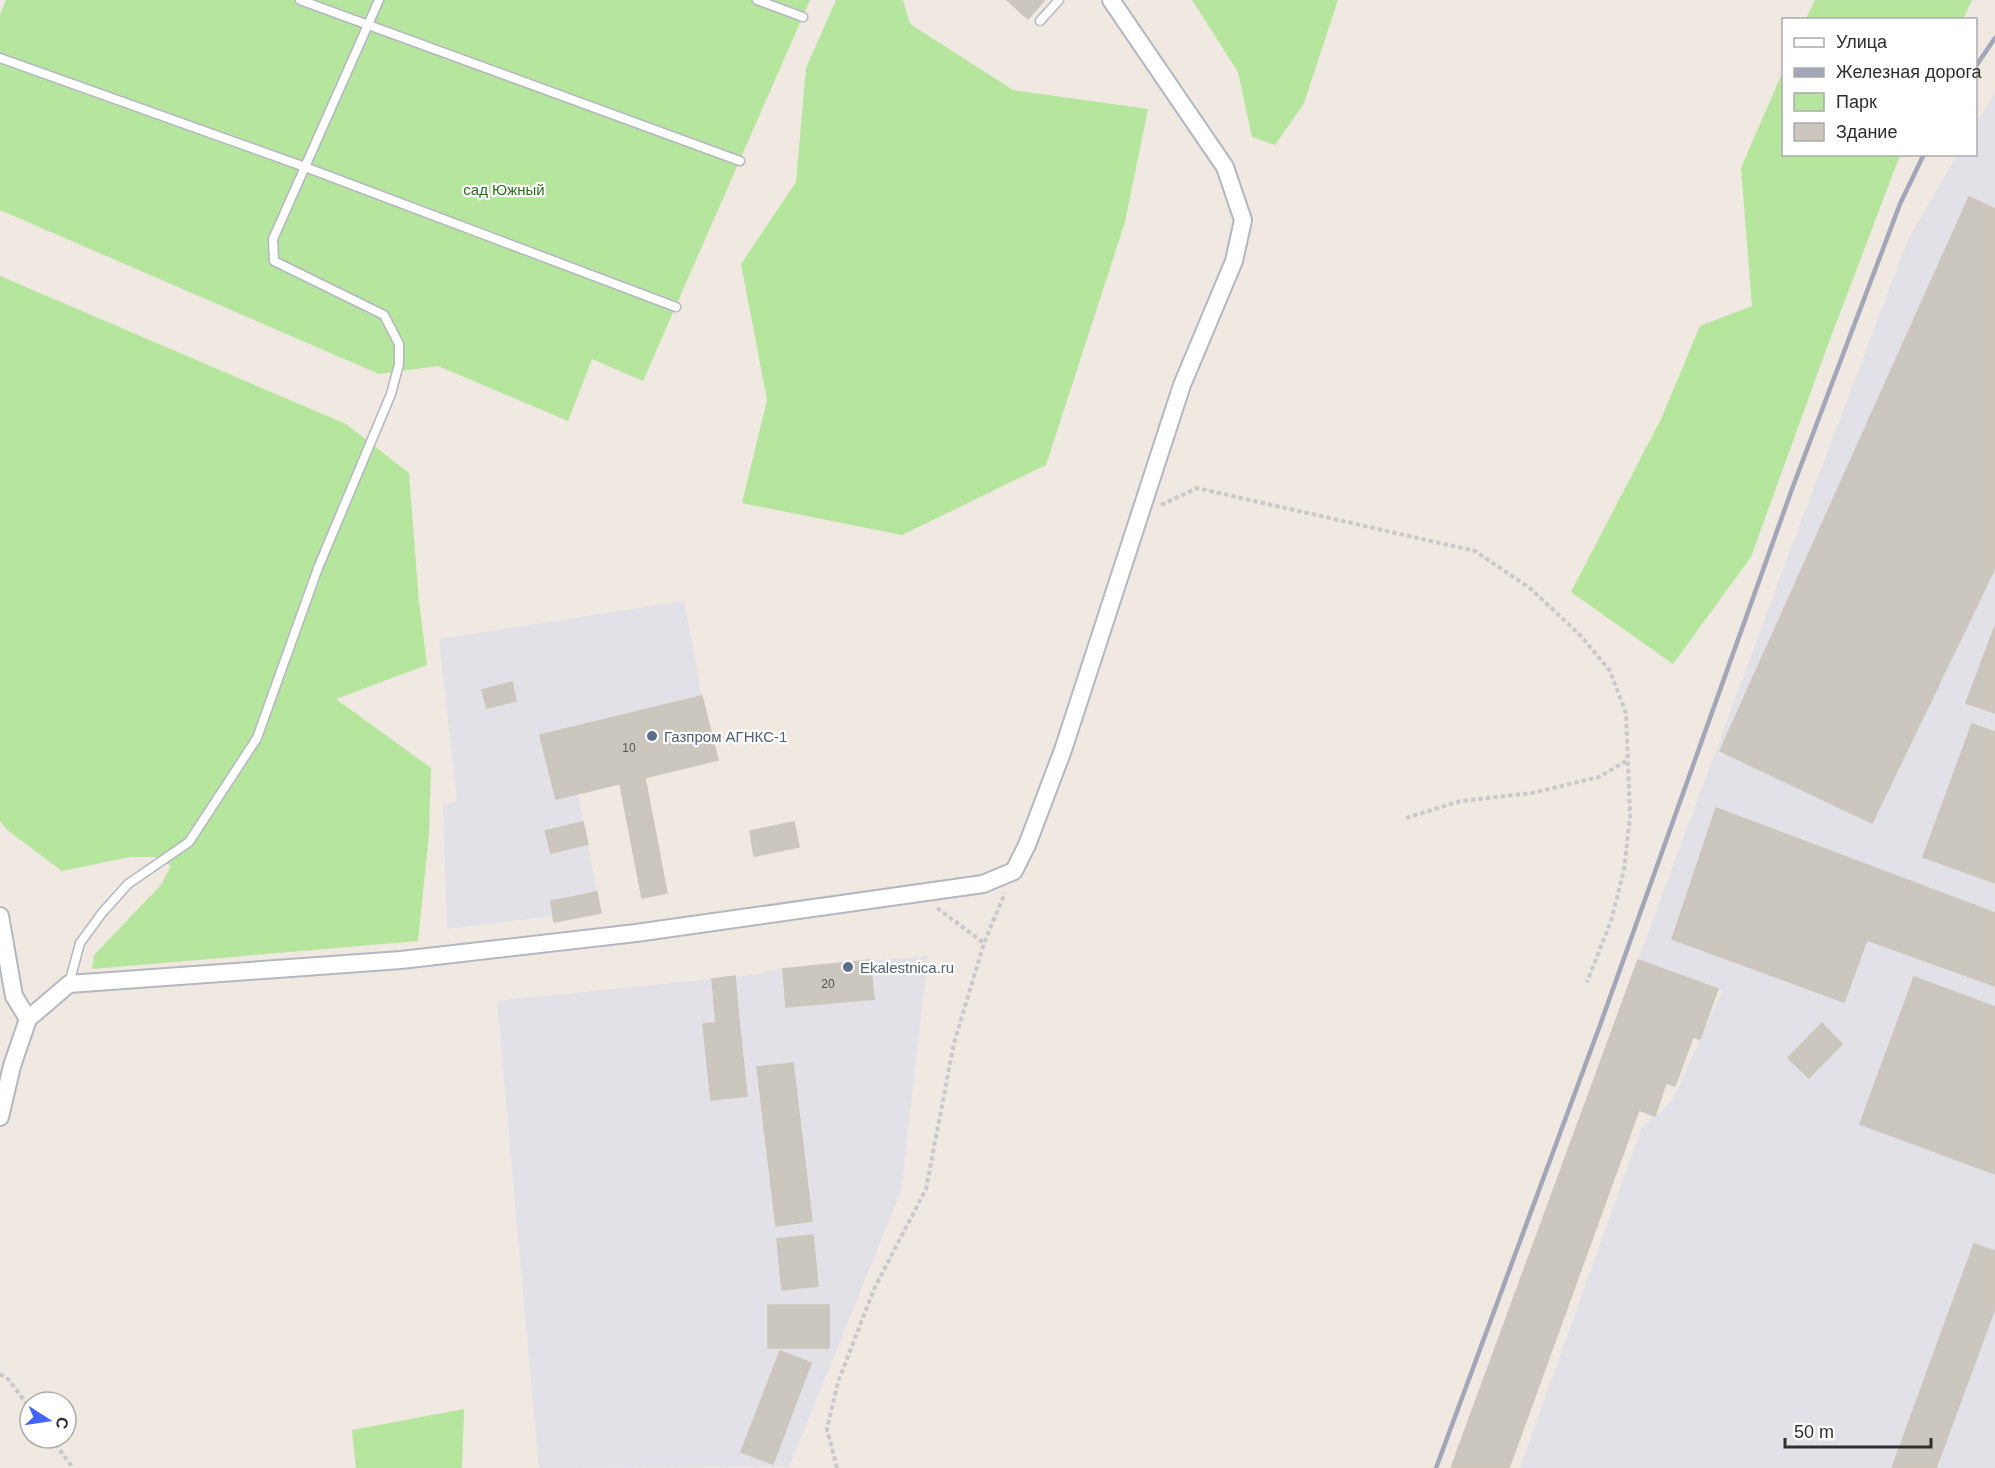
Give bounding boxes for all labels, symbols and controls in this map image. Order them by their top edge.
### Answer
legend [1782,18,1977,156]
text: Улица [1836,32,1888,52]
text: Железная дорога [1836,62,1983,82]
text: Парк [1836,92,1877,112]
text: Здание [1836,122,1897,142]
park label: сад Южный [463,181,545,198]
place label: Газпром АГНКС-1 [664,728,787,745]
marker: Газпром АГНКС-1 [645,729,659,743]
house number: 10 [622,741,636,755]
place label: Ekalestnica.ru [860,959,954,976]
marker: Ekalestnica.ru [841,960,855,974]
house number: 20 [821,977,835,991]
north arrow [18,1390,78,1450]
scale bar [1785,1411,1930,1449]
text: С [53,1416,72,1431]
text: 50 m [1794,1422,1834,1442]

